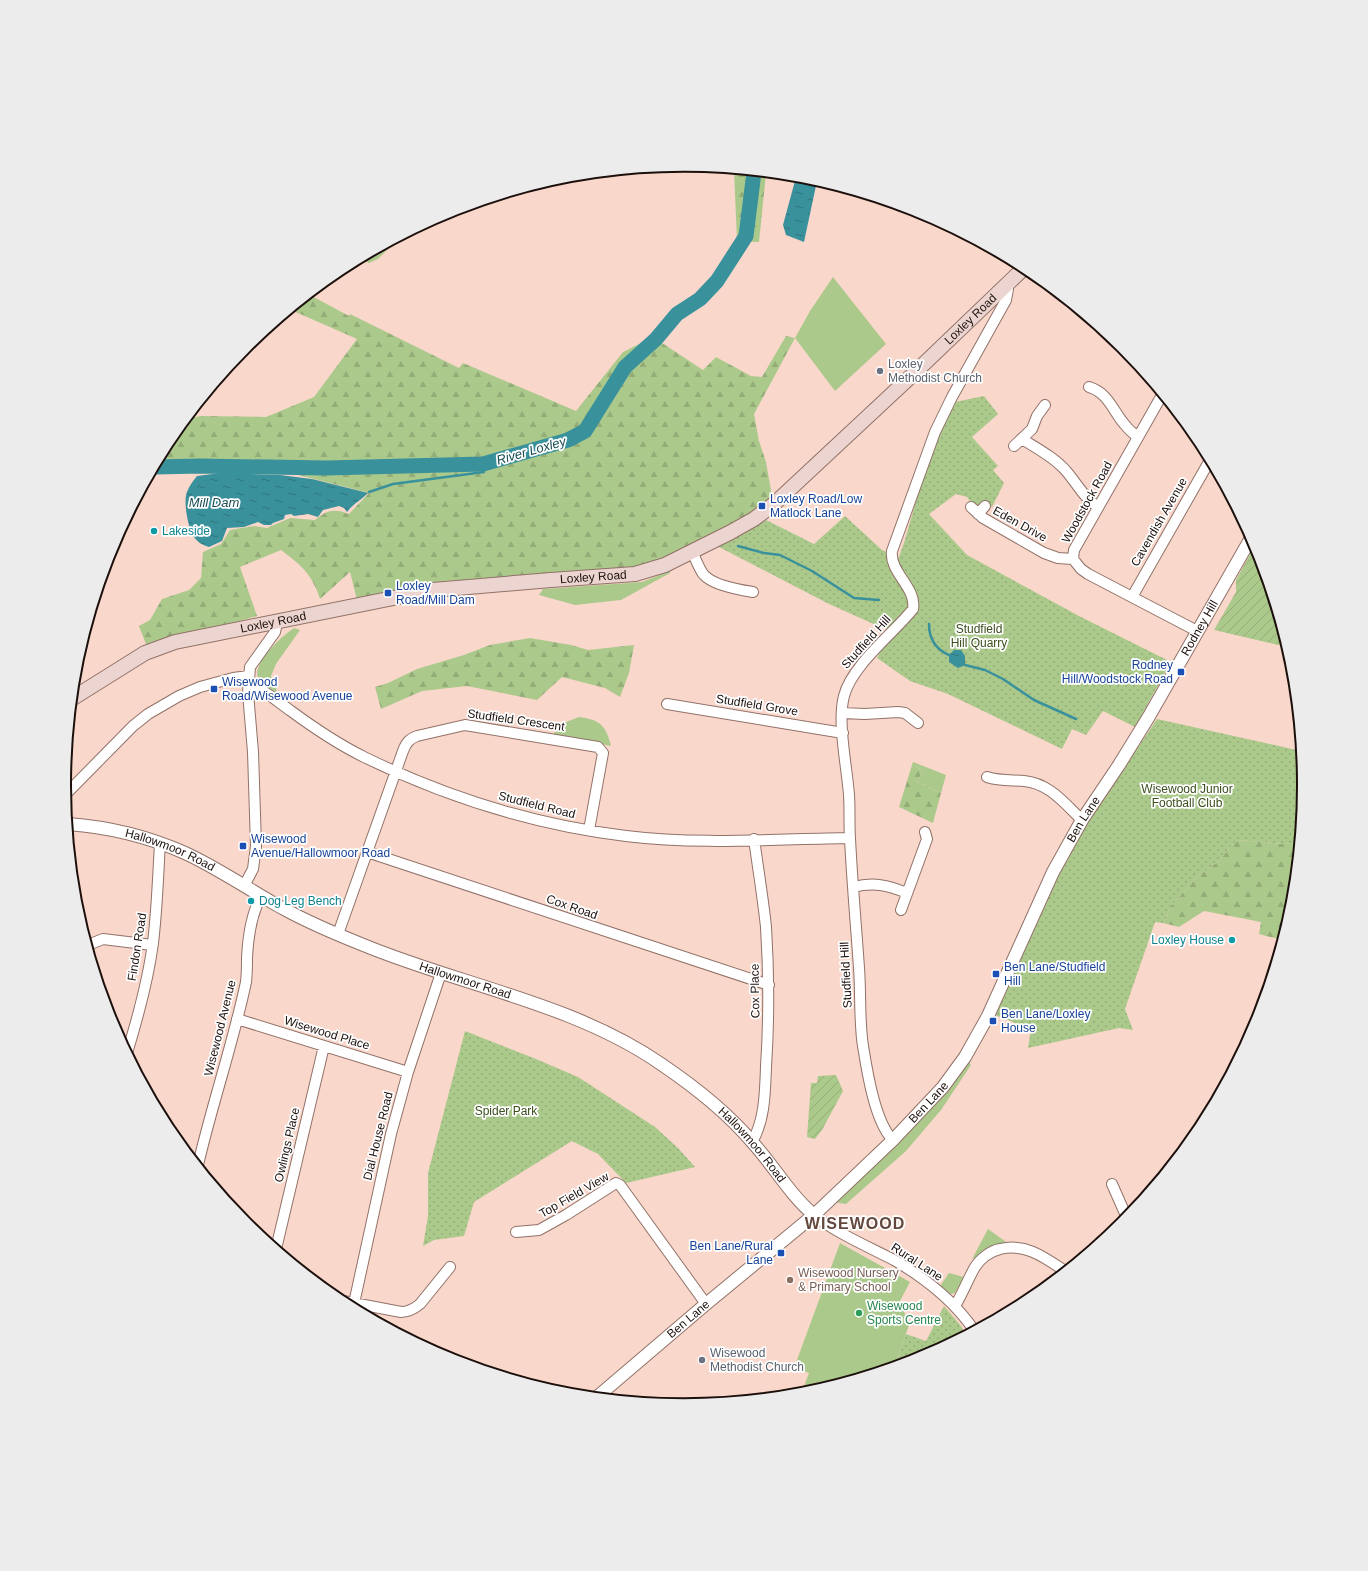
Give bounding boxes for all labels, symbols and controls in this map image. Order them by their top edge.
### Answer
street label: Loxley Road [942,291,1000,347]
place label: Loxley Methodist Church [888,357,982,385]
marker: Loxley Methodist Church [875,366,885,376]
water label: River Loxley [495,433,569,468]
street label: Woodstock Road [1059,459,1115,545]
street label: Cavendish Avenue [1128,475,1190,569]
place label: Loxley Road/Low Matlock Lane [770,492,862,520]
water label: Mill Dam [189,495,239,510]
marker: Loxley Road/Low Matlock Lane [757,501,767,511]
street label: Eden Drive [991,503,1050,545]
place label: Lakeside [162,524,210,538]
marker: Lakeside [149,526,159,536]
street label: Loxley Road [560,568,627,586]
place label: Loxley Road/Mill Dam [396,579,475,607]
marker: Loxley Road/Mill Dam [383,588,393,598]
street label: Rodney Hill [1178,598,1221,658]
street label: Loxley Road [239,609,307,636]
street label: Studfield Hill [838,613,894,671]
park label: Studfield Hill Quarry [951,622,1007,650]
place label: Rodney Hill/Woodstock Road [1062,658,1173,686]
marker: Rodney Hill/Woodstock Road [1176,667,1186,677]
place label: Wisewood Road/Wisewood Avenue [222,675,353,703]
marker: Wisewood Road/Wisewood Avenue [209,684,219,694]
street label: Studfield Grove [715,692,799,718]
street label: Studfield Crescent [466,706,566,734]
park label: Wisewood Junior Football Club [1141,782,1233,810]
street label: Studfield Road [497,789,577,821]
street label: Ben Lane [1064,793,1103,845]
street label: Hallowmoor Road [124,826,217,874]
place label: Wisewood Avenue/Hallowmoor Road [251,832,390,860]
marker: Wisewood Avenue/Hallowmoor Road [238,841,248,851]
street label: Cox Road [544,892,600,922]
place label: Dog Leg Bench [259,894,342,908]
marker: Dog Leg Bench [246,896,256,906]
street label: Findon Road [125,912,149,982]
place label: Loxley House [1151,933,1224,947]
marker: Loxley House [1227,935,1237,945]
street label: Studfield Hill [837,941,855,1009]
street label: Hallowmoor Road [418,959,513,1002]
place label: Ben Lane/Studfield Hill [1004,960,1105,988]
street label: Cox Place [748,963,762,1018]
marker: Ben Lane/Studfield Hill [991,969,1001,979]
street label: Wisewood Avenue [201,978,239,1077]
place label: Ben Lane/Loxley House [1001,1007,1090,1035]
street label: Wisewood Place [283,1013,372,1053]
marker: Ben Lane/Loxley House [988,1016,998,1026]
street label: Ben Lane [906,1079,952,1126]
street label: Dial House Road [360,1090,396,1182]
park label: Spider Park [475,1104,538,1118]
street label: Hallowmoor Road [715,1104,789,1185]
street label: Owlings Place [272,1106,302,1184]
street label: Top Field View [537,1169,611,1221]
district label: WISEWOOD [805,1215,905,1232]
place label: Ben Lane/Rural Lane [690,1239,773,1267]
street label: Rural Lane [889,1240,946,1284]
marker: Ben Lane/Rural Lane [776,1248,786,1258]
place label: Wisewood Nursery & Primary School [798,1266,899,1294]
marker: Wisewood Nursery & Primary School [785,1275,795,1285]
street label: Ben Lane [664,1297,713,1341]
place label: Wisewood Sports Centre [867,1299,941,1327]
marker: Wisewood Sports Centre [854,1308,864,1318]
place label: Wisewood Methodist Church [710,1346,804,1374]
marker: Wisewood Methodist Church [697,1355,707,1365]

